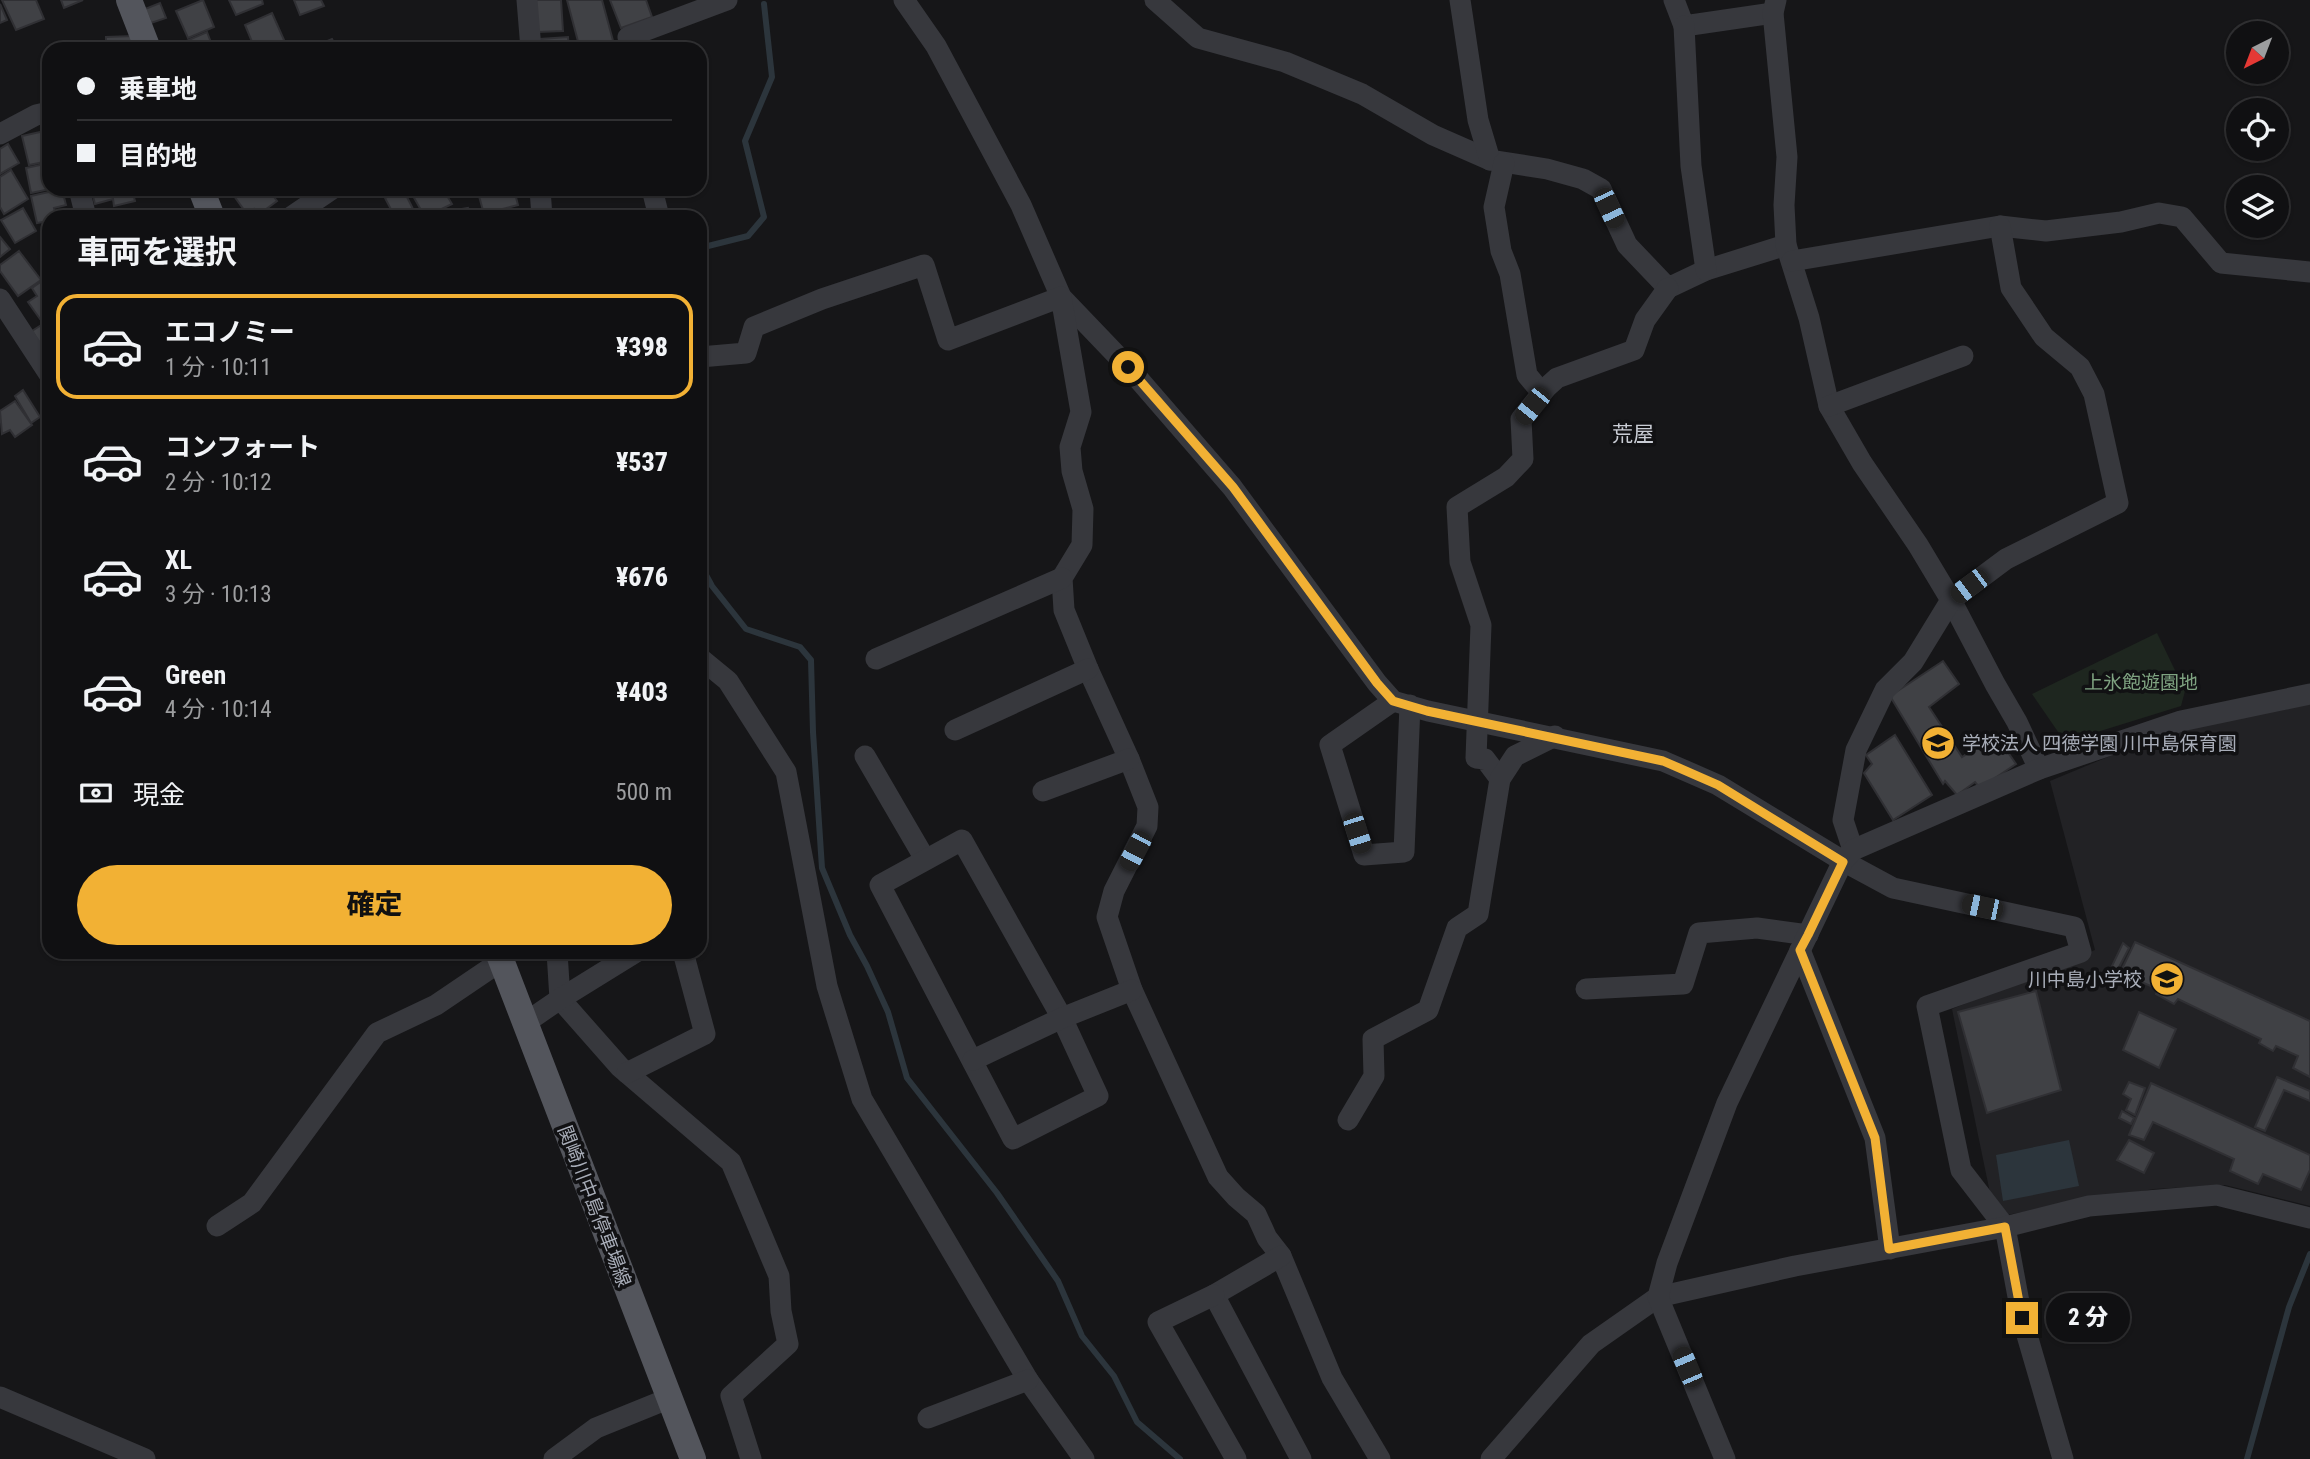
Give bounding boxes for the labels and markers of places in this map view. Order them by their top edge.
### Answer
school or university icon: 学校法人 四徳学園 川中島保育園 [1919,724,1957,762]
place label: 学校法人 四徳学園 川中島保育園 [1962,732,2237,755]
school or university icon: 川中島小学校 [2148,960,2186,998]
place label: 川中島小学校 [2028,968,2142,991]

